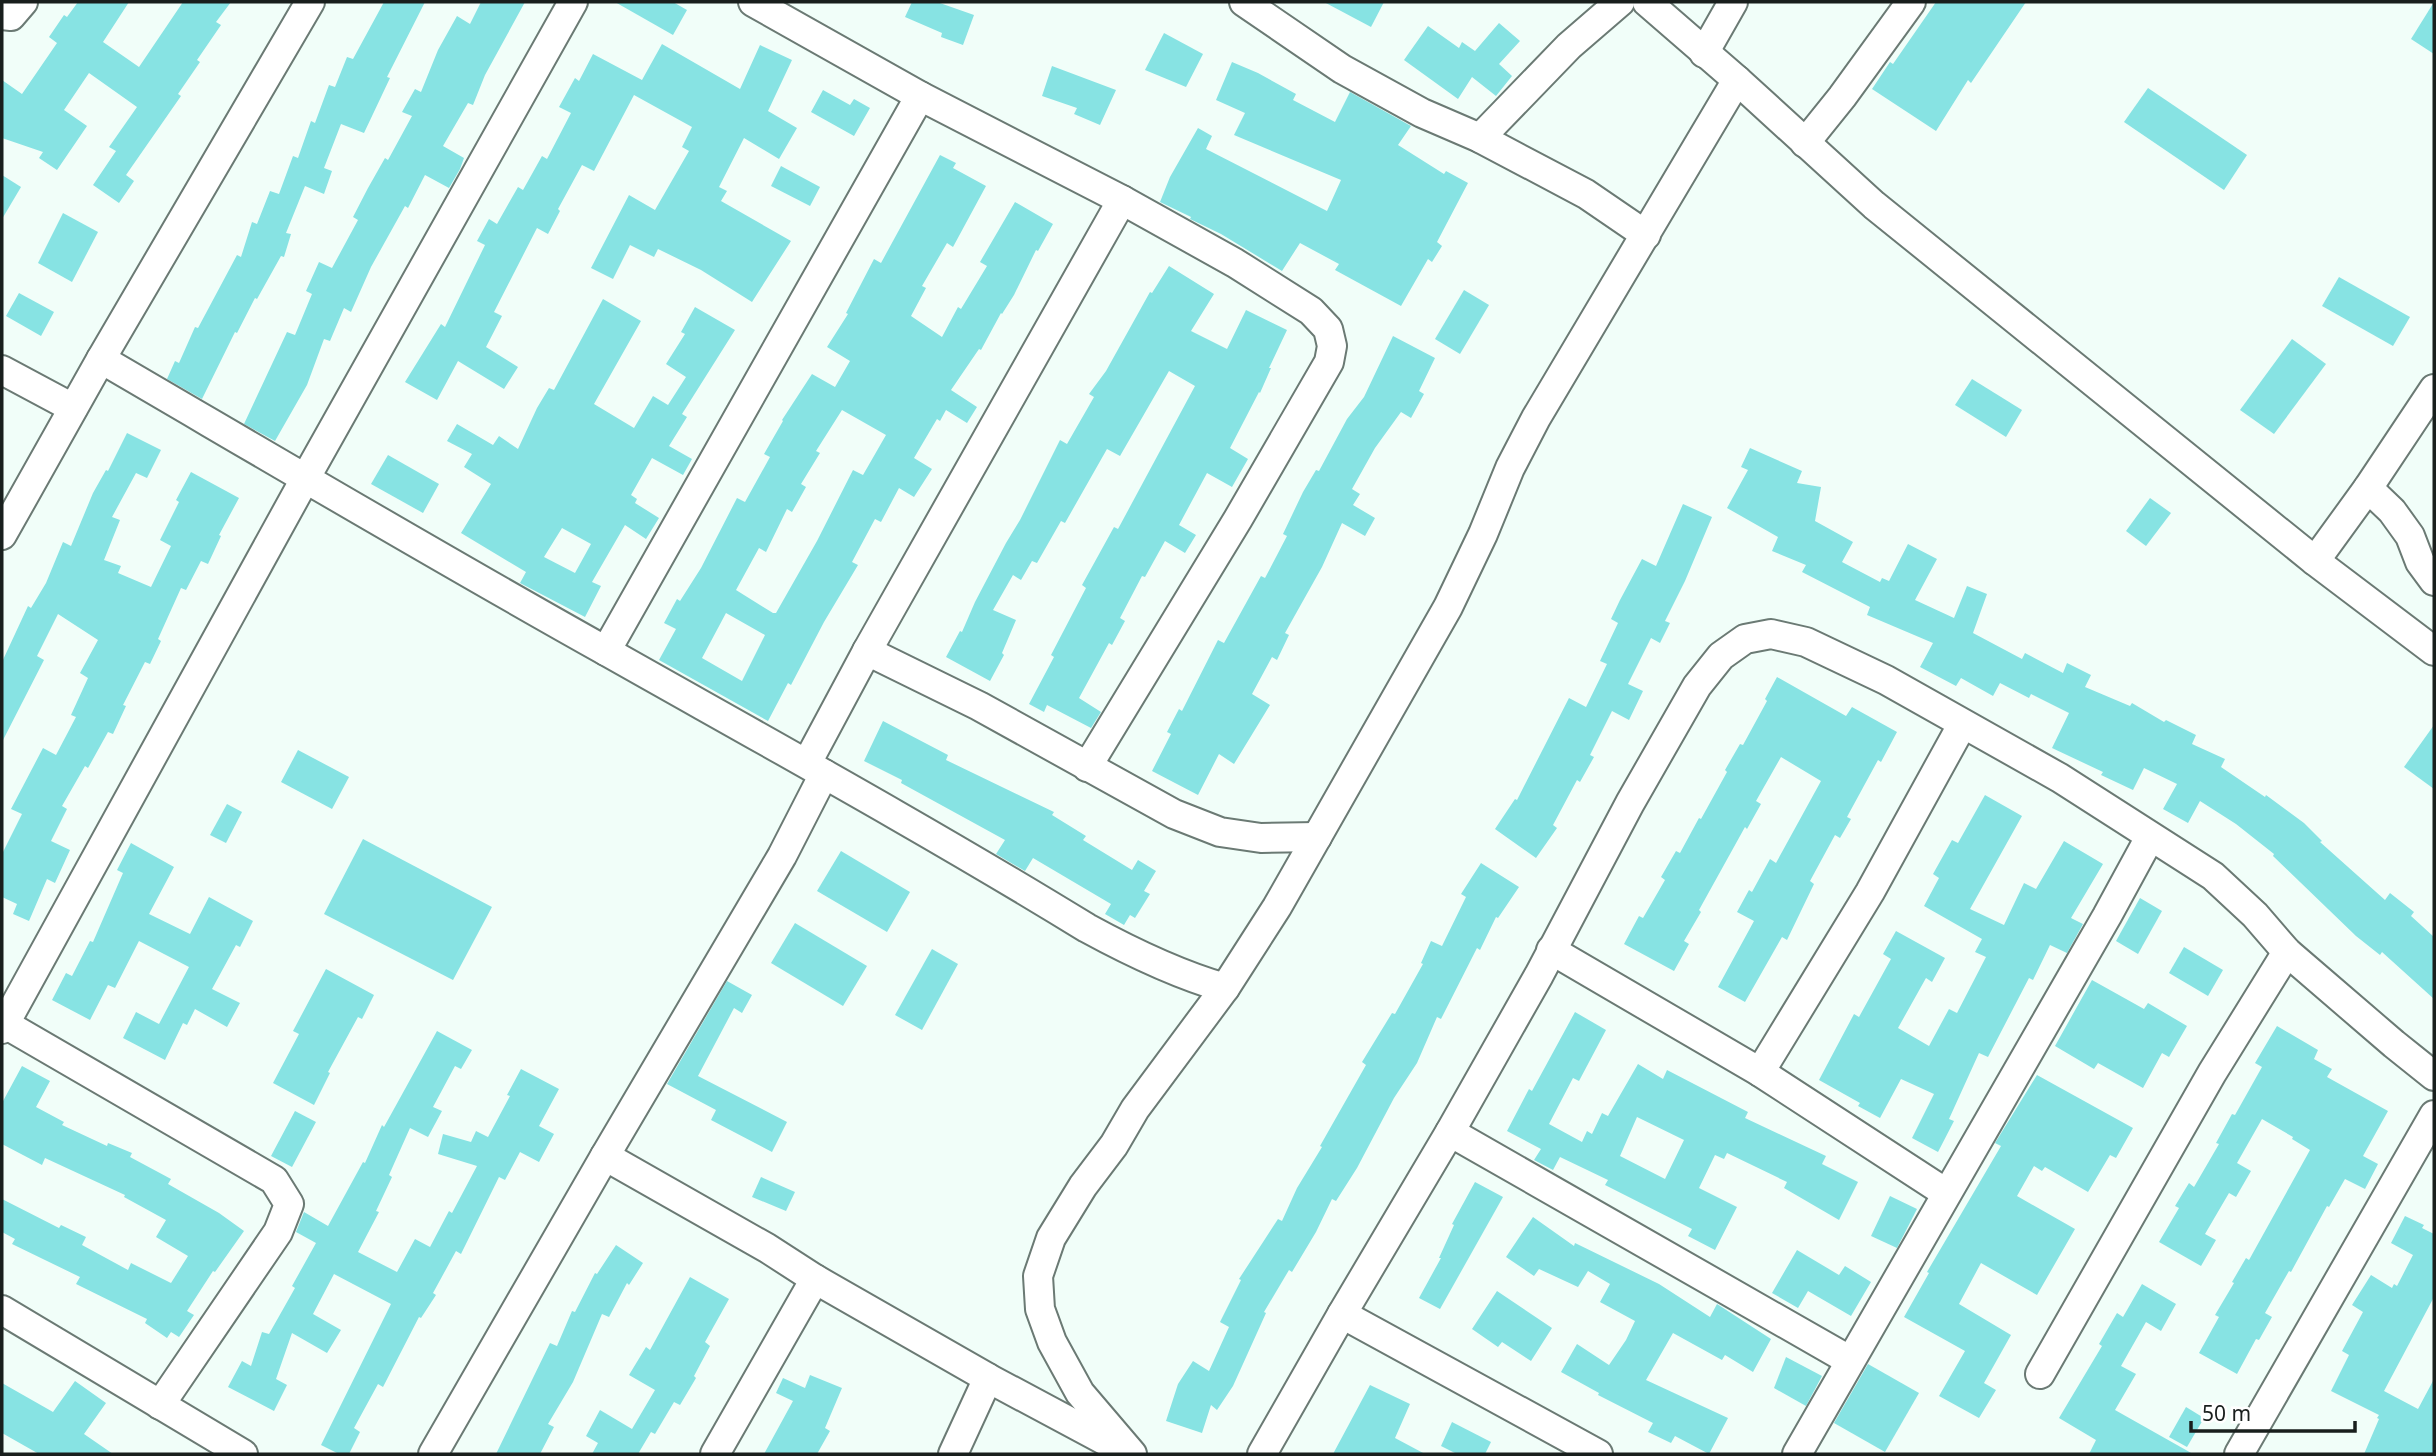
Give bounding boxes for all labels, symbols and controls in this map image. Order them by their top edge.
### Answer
scale bar [2191,1390,2356,1434]
text: 50 m [2202,1399,2251,1427]

